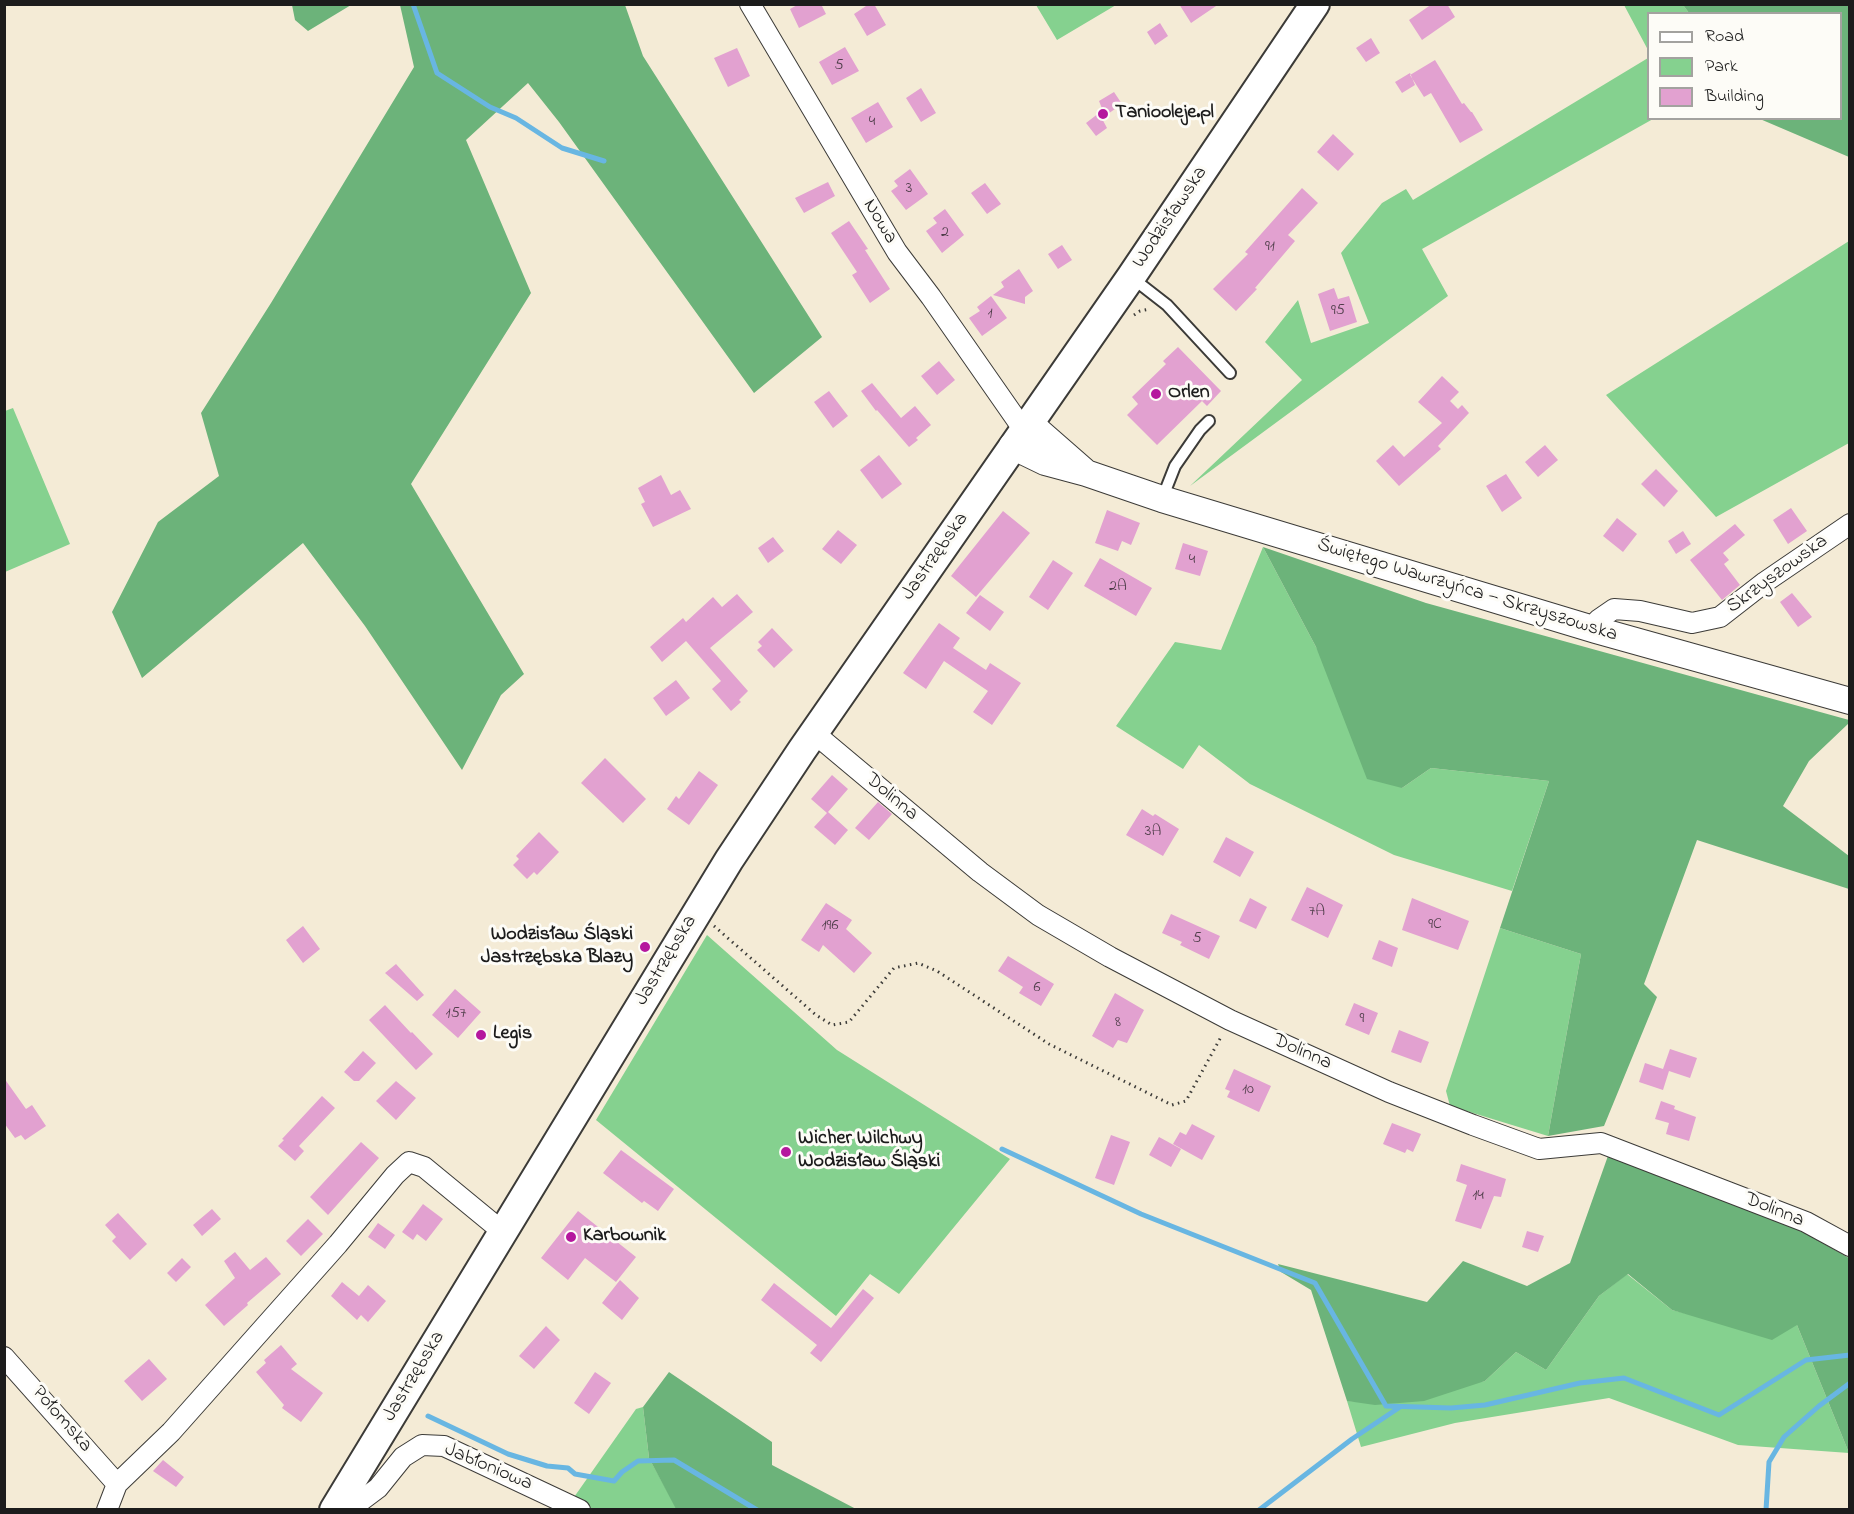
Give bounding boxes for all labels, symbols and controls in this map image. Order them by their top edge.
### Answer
legend [1647,12,1842,120]
text: Road [1705,24,1744,50]
text: Park [1705,54,1738,80]
house number: 5 [834,56,844,76]
text: Building [1705,84,1764,110]
place label: Taniooleje.pl [1115,102,1214,126]
marker: Taniooleje.pl [1096,107,1110,121]
house number: 4 [869,112,875,132]
street label: Wodzisławska [1128,163,1214,273]
house number: 3 [906,179,912,199]
street label: Nowa [856,195,902,249]
house number: 2 [941,223,949,243]
house number: 91 [1265,237,1275,257]
house number: 95 [1331,301,1345,321]
house number: 1 [987,304,993,324]
place label: Orlen [1168,382,1210,406]
marker: Orlen [1149,387,1163,401]
street label: Jastrzębska [897,509,975,605]
street label: Skrzyszowska [1723,530,1833,620]
street label: Świętego Wawrzyńca — Skrzyszowska [1314,534,1620,648]
house number: 4 [1189,550,1195,570]
house number: 2A [1109,577,1127,597]
street label: Dolinna [860,769,922,827]
house number: 3A [1145,822,1161,842]
house number: 7A [1309,902,1325,922]
street label: Jastrzębska [631,911,703,1011]
house number: 9C [1428,915,1442,935]
house number: 196 [822,916,838,936]
place label: Wodzisław Śląski Jastrzębska Blazy [481,924,633,971]
house number: 5 [1192,929,1202,949]
marker: Wodzisław Śląski Jastrzębska Blazy [638,940,652,954]
house number: 6 [1033,978,1041,998]
house number: 157 [446,1004,466,1024]
house number: 9 [1360,1009,1364,1029]
house number: 8 [1115,1013,1121,1033]
place label: Legis [493,1023,532,1047]
marker: Legis [474,1028,488,1042]
street label: Dolinna [1269,1029,1335,1077]
house number: 10 [1242,1080,1254,1100]
place label: Wicher Wilchwy Wodzisław Śląski [798,1128,940,1175]
marker: Wicher Wilchwy Wodzisław Śląski [779,1145,793,1159]
house number: 14 [1472,1186,1484,1206]
street label: Dolinna [1741,1188,1807,1234]
place label: Karbownik [583,1225,666,1249]
marker: Karbownik [564,1230,578,1244]
street label: Jastrzębska [379,1327,451,1427]
street label: Połomska [26,1382,96,1458]
street label: Jabłoniowa [440,1439,536,1497]

